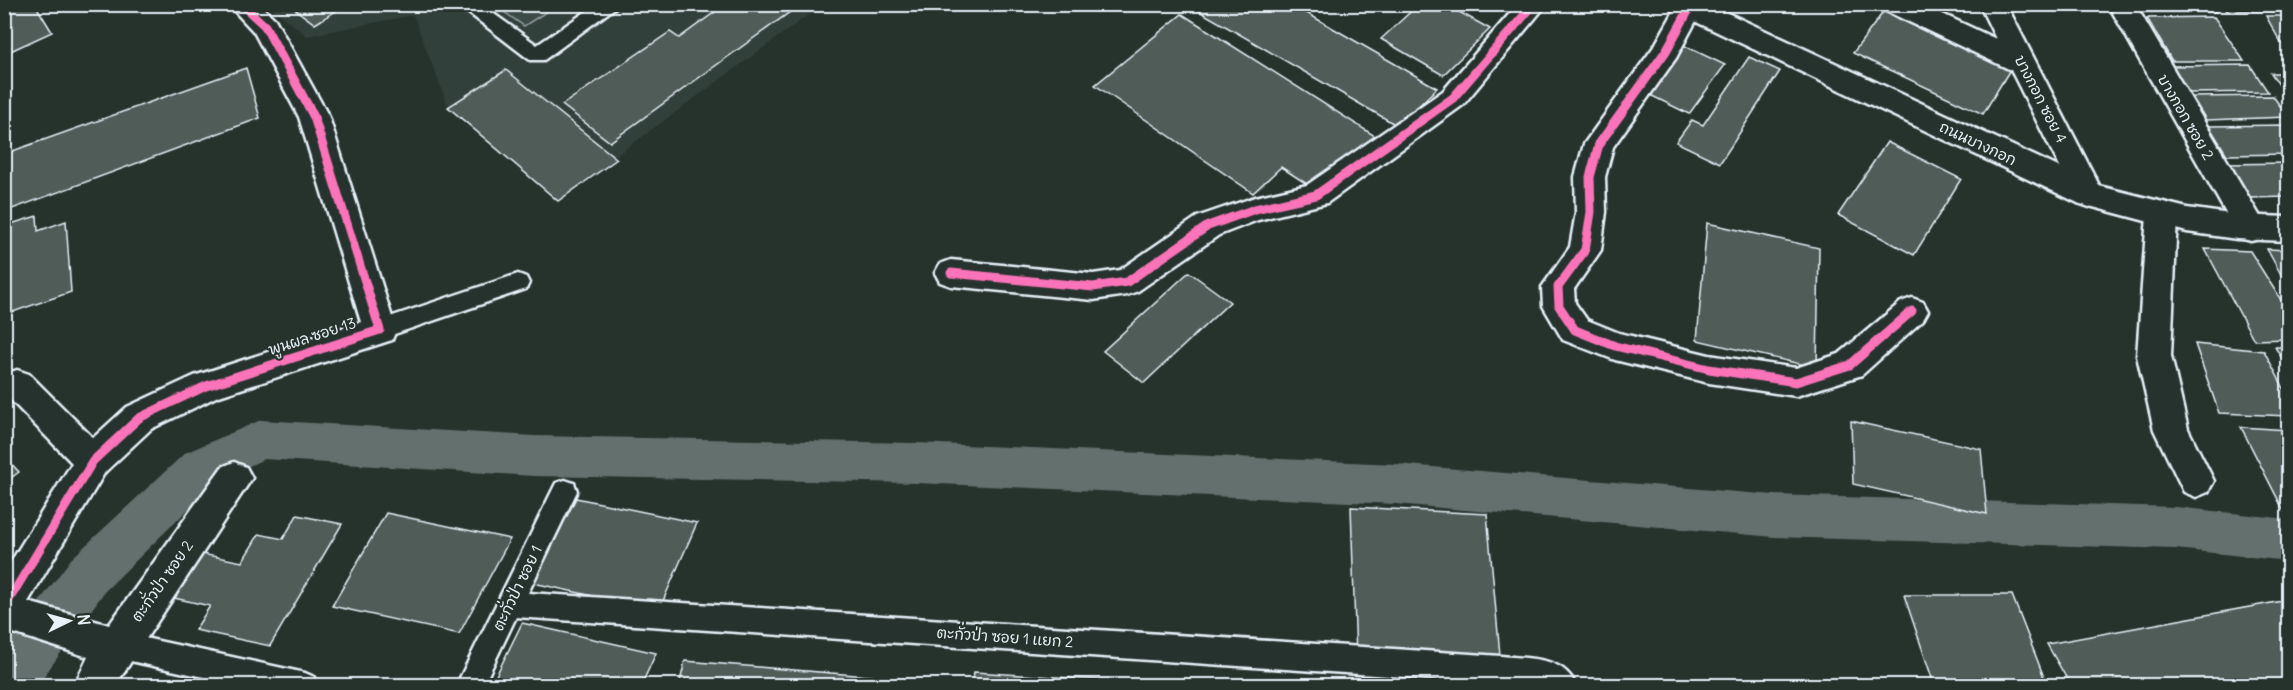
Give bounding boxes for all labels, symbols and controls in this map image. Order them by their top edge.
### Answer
street label: บางกอก ซอย 4 [2011,52,2071,146]
street label: บางกอก ซอย 2 [2154,71,2218,163]
street label: ถนนบางกอก [1936,117,2020,169]
street label: พูนผล ซอย 13 [266,313,359,361]
street label: ตะกั่วป่า ซอย 2 [124,535,197,625]
street label: ตะกั่วป่า ซอย 1 [485,541,546,634]
north arrow [39,591,99,651]
text: N [73,613,94,626]
street label: ตะกั่วป่า ซอย 1 แยก 2 [936,619,1074,651]

